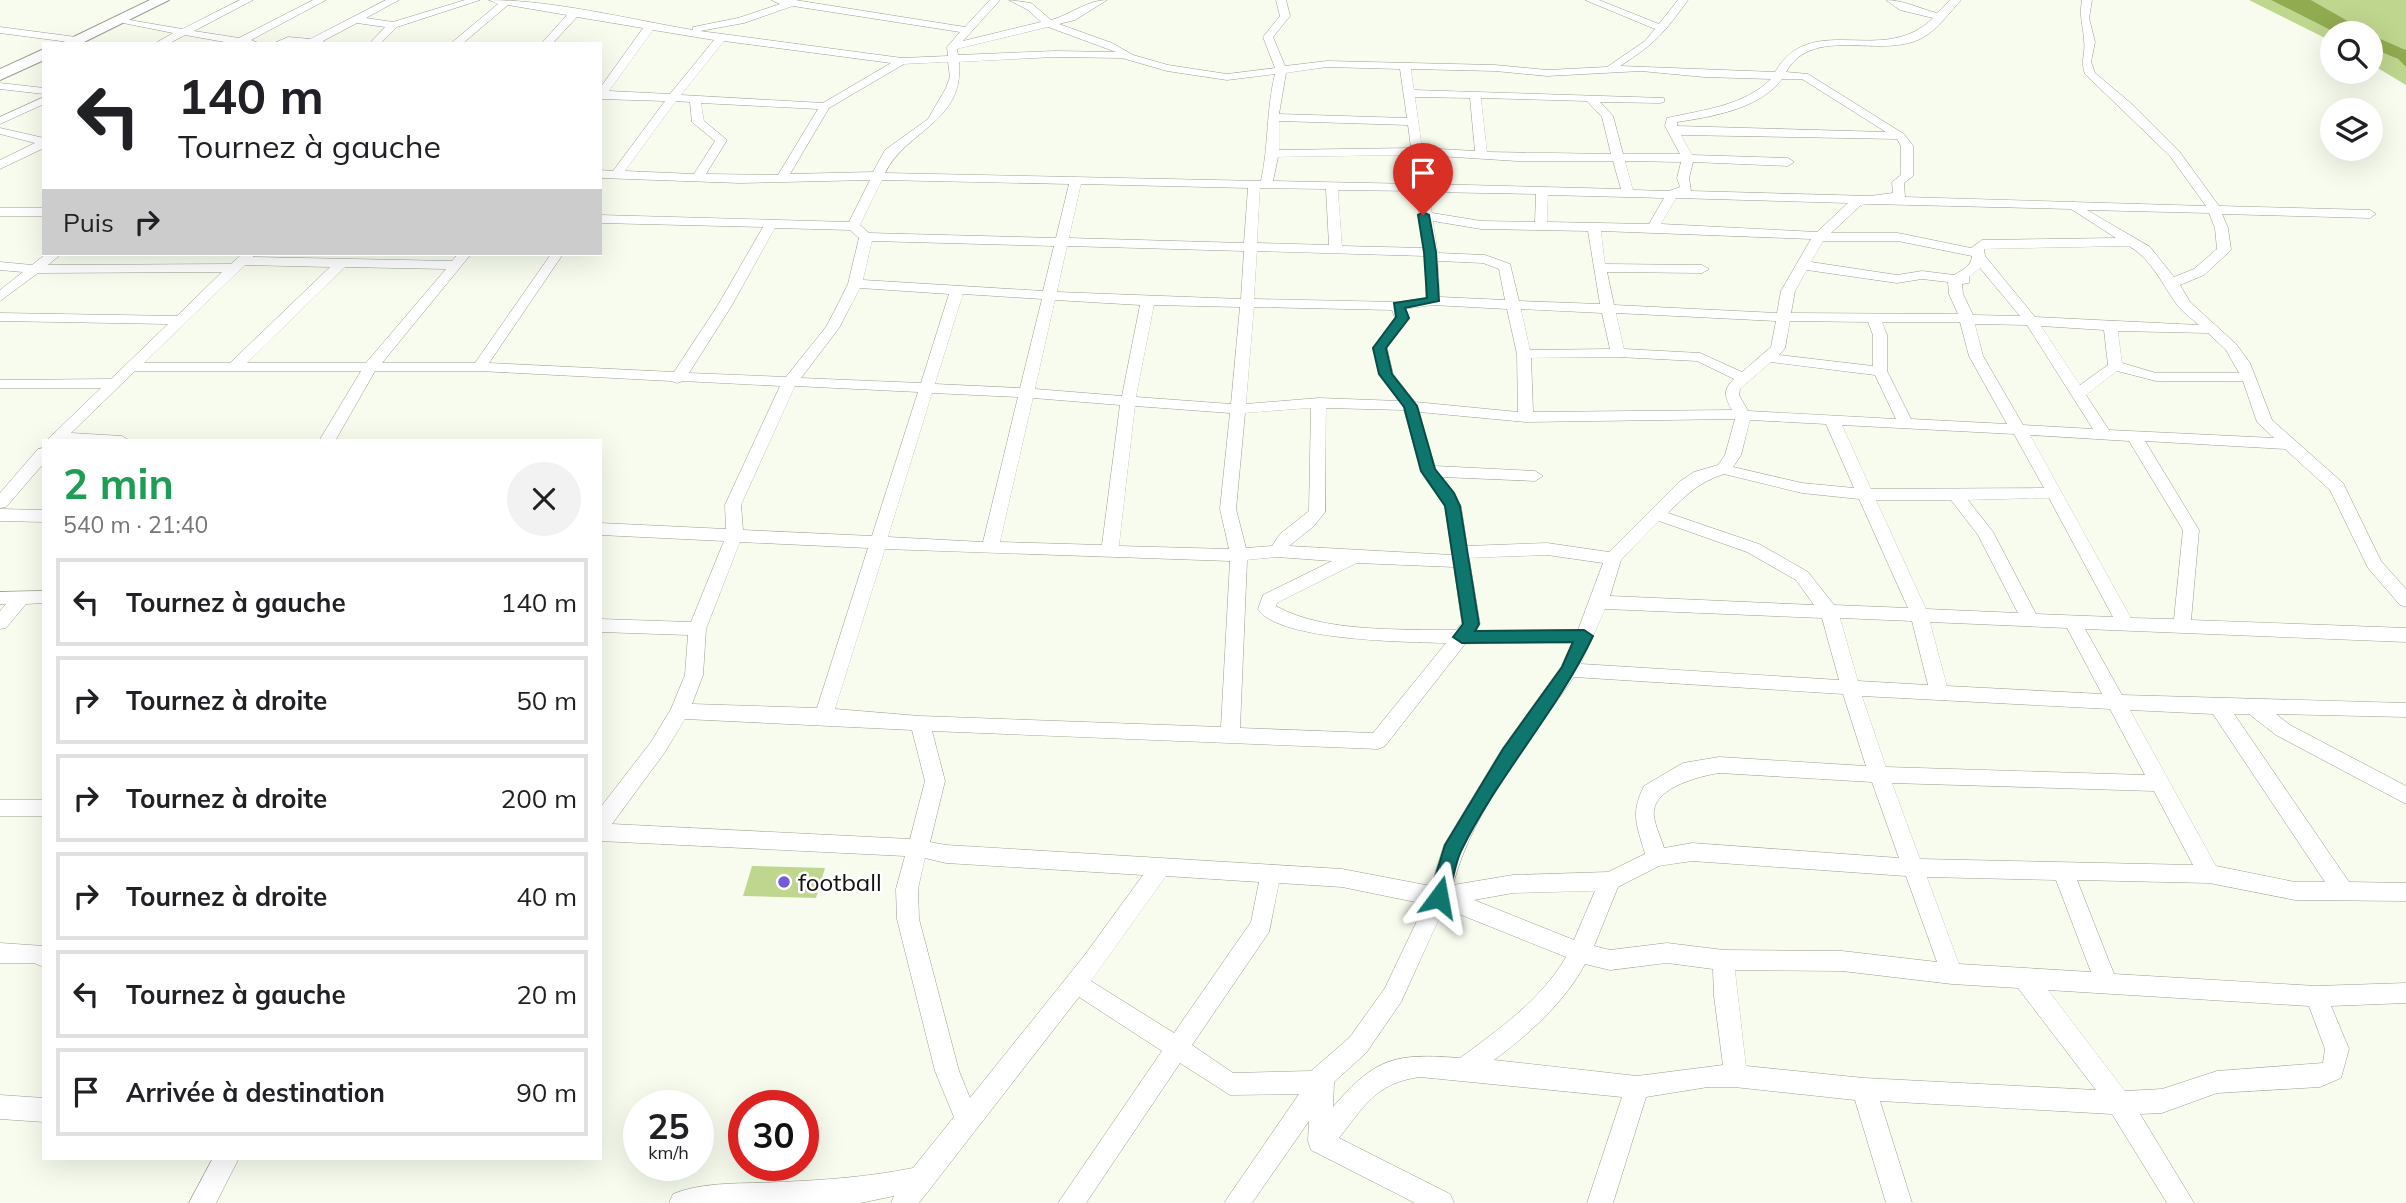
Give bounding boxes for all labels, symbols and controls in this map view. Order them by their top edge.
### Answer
map controls [2320,21,2383,161]
button: search [2320,21,2383,84]
text: 140 m [178,65,324,126]
icon: left [63,70,154,161]
button: layers [2320,98,2383,161]
text: Tournez à gauche [178,126,441,166]
pin [1393,143,1453,215]
icon: arrive [1404,154,1442,192]
icon: right [128,203,166,241]
text: Puis [63,206,114,239]
text: 2 min [63,457,174,510]
button: close [507,462,581,536]
text: 540 m · 21:40 [63,510,208,539]
icon: left [67,583,105,621]
text: Tournez à gauche [126,586,346,619]
text: 140 m [501,586,577,619]
icon: right [67,681,105,719]
text: Tournez à droite [126,684,327,717]
text: 50 m [516,684,577,717]
icon: right [67,779,105,817]
text: Tournez à droite [126,782,327,815]
text: 200 m [501,782,577,815]
position arrow [1402,860,1476,934]
place label: football [798,867,882,897]
marker: football [776,874,792,890]
icon: right [67,877,105,915]
text: Tournez à droite [126,880,327,913]
text: 40 m [516,880,577,913]
icon: left [67,975,105,1013]
text: Tournez à gauche [126,978,346,1011]
text: 20 m [516,978,577,1011]
icon: arrive [67,1073,105,1111]
text: Arrivée à destination [126,1076,385,1109]
text: 90 m [516,1076,577,1109]
speed limit sign: 30 [728,1090,819,1181]
text: 25 [647,1104,690,1148]
text: km/h [648,1141,689,1164]

